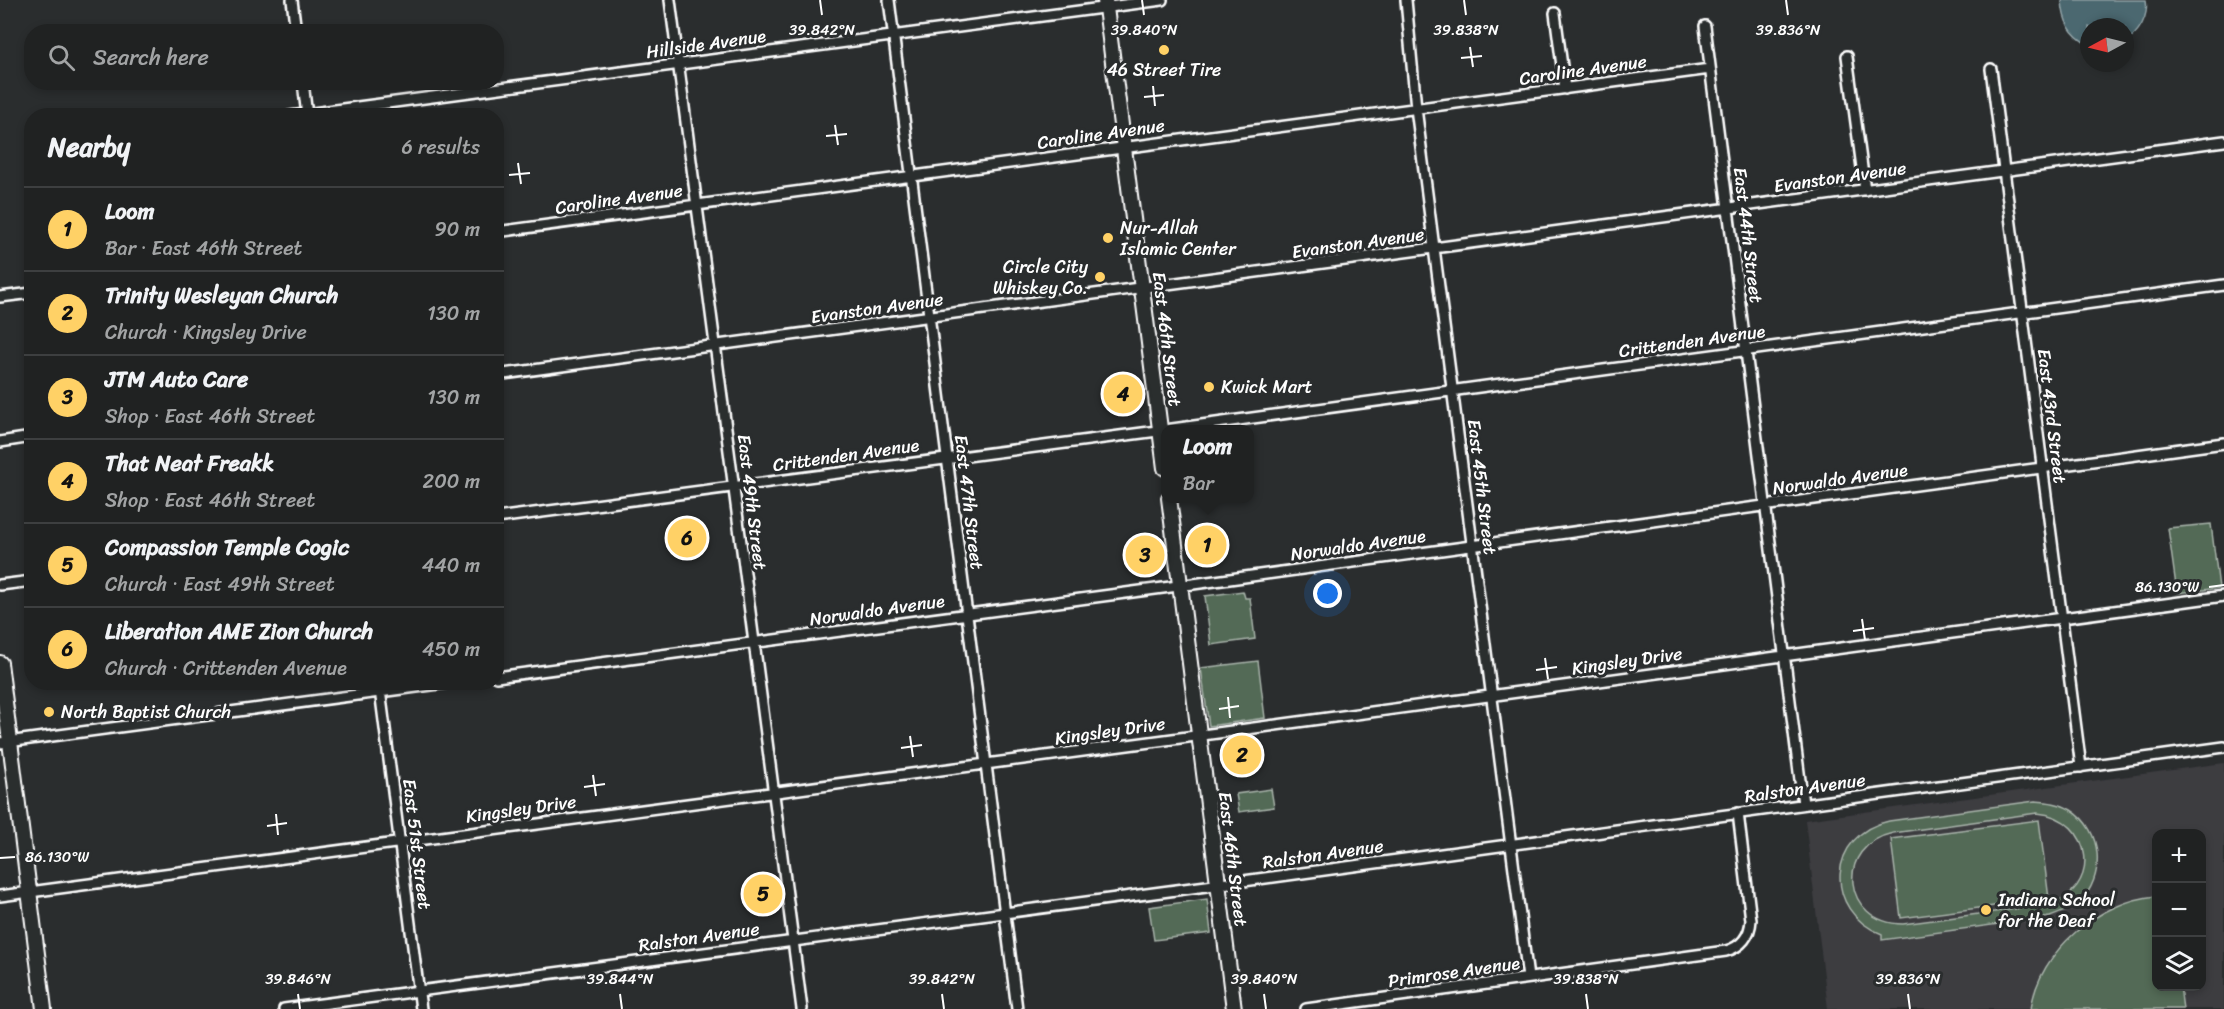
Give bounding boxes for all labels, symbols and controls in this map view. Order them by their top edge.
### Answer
text: 39.842°N [789,17,856,43]
text: 39.840°N [1111,17,1178,43]
text: 39.838°N [1433,17,1499,43]
text: 39.836°N [1756,17,1821,43]
north arrow [2080,18,2134,72]
street label: Hillside Avenue [644,20,768,68]
search box [24,24,504,90]
text: Search here [93,38,209,77]
icon: search [45,41,78,74]
marker: 46 Street Tire [1157,43,1171,57]
street label: Caroline Avenue [1517,45,1649,95]
place label: 46 Street Tire [1107,54,1221,86]
street label: Caroline Avenue [1035,109,1167,159]
text: Nearby [48,124,130,170]
text: 6 results [401,130,480,165]
street label: Evanston Avenue [1772,152,1908,202]
street label: East 44th Street [1724,165,1772,305]
street label: Caroline Avenue [553,174,685,224]
text: Loom [105,192,154,231]
text: 1 [63,212,72,247]
text: 90 m [435,212,480,247]
place label: Nur-Allah Islamic Center [1119,212,1237,265]
street label: Evanston Avenue [1290,218,1426,268]
text: Bar · East 46th Street [105,231,302,266]
marker: Nur-Allah Islamic Center [1101,231,1115,245]
place label: Circle City Whiskey Co. [993,251,1089,304]
marker: Circle City Whiskey Co. [1093,270,1107,284]
street label: East 46th Street [1143,270,1191,408]
text: Trinity Wesleyan Church [105,276,338,315]
street label: Evanston Avenue [809,283,945,333]
text: 2 [62,296,73,331]
text: 130 m [427,296,480,331]
text: Church · Kingsley Drive [105,315,307,350]
street label: Crittenden Avenue [1617,315,1768,367]
street label: East 43rd Street [2028,347,2076,485]
text: JTM Auto Care [105,360,248,399]
place label: Kwick Mart [1221,371,1312,403]
pin: 4 [1104,372,1142,416]
text: 3 [62,380,73,415]
text: 130 m [427,380,480,415]
marker: Kwick Mart [1202,380,1216,394]
text: Shop · East 46th Street [105,399,315,434]
street label: East 45th Street [1458,417,1506,557]
popup [1161,425,1254,503]
text: Loom [1183,427,1232,466]
street label: Crittenden Avenue [771,429,922,481]
street label: East 49th Street [728,432,776,572]
street label: East 47th Street [945,433,993,571]
text: That Neat Freakk [105,444,274,483]
street label: Norwaldo Avenue [1770,454,1910,504]
text: 4 [61,464,74,499]
text: 200 m [423,464,480,499]
text: Bar [1183,466,1214,501]
text: Shop · East 46th Street [105,483,315,518]
pin: 6 [668,516,706,560]
street label: Norwaldo Avenue [1288,520,1428,570]
pin: 1 [1188,522,1226,568]
text: Compassion Temple Cogic [105,528,349,567]
pin: 3 [1126,532,1164,578]
text: 5 [61,548,74,583]
text: 440 m [422,548,480,583]
text: Church · East 49th Street [105,567,335,602]
text: 86.130°W [2135,574,2200,600]
your location [1313,579,1342,608]
street label: Norwaldo Avenue [807,585,947,635]
text: Liberation AME Zion Church [105,612,373,651]
text: 6 [62,632,73,667]
text: 450 m [422,632,480,667]
street label: Kingsley Drive [1570,637,1684,685]
text: Church · Crittenden Avenue [105,651,347,686]
place label: North Baptist Church [61,696,231,728]
marker: North Baptist Church [42,705,56,719]
street label: Kingsley Drive [1053,707,1167,755]
pin: 2 [1222,732,1262,777]
street label: Ralston Avenue [1743,764,1867,812]
street label: East 51st Street [393,777,441,911]
street label: Kingsley Drive [464,785,578,833]
street label: East 46th Street [1209,790,1257,928]
map controls [2152,829,2206,991]
button: + [2152,829,2206,883]
street label: Ralston Avenue [1261,830,1385,878]
text: 86.130°W [25,844,90,870]
pin: 5 [744,872,783,916]
button: − [2152,883,2206,937]
place label: Indiana School for the Deaf [1997,884,2116,937]
marker: Indiana School for the Deaf [1979,903,1993,917]
street label: Ralston Avenue [637,913,761,961]
button: layers [2152,937,2206,991]
street label: Primrose Avenue [1386,947,1522,997]
text: 39.846°N [265,966,331,992]
text: 39.844°N [587,966,654,992]
text: 39.842°N [909,966,976,992]
text: 39.840°N [1231,966,1298,992]
text: 39.838°N [1553,966,1619,992]
text: 39.836°N [1876,966,1941,992]

